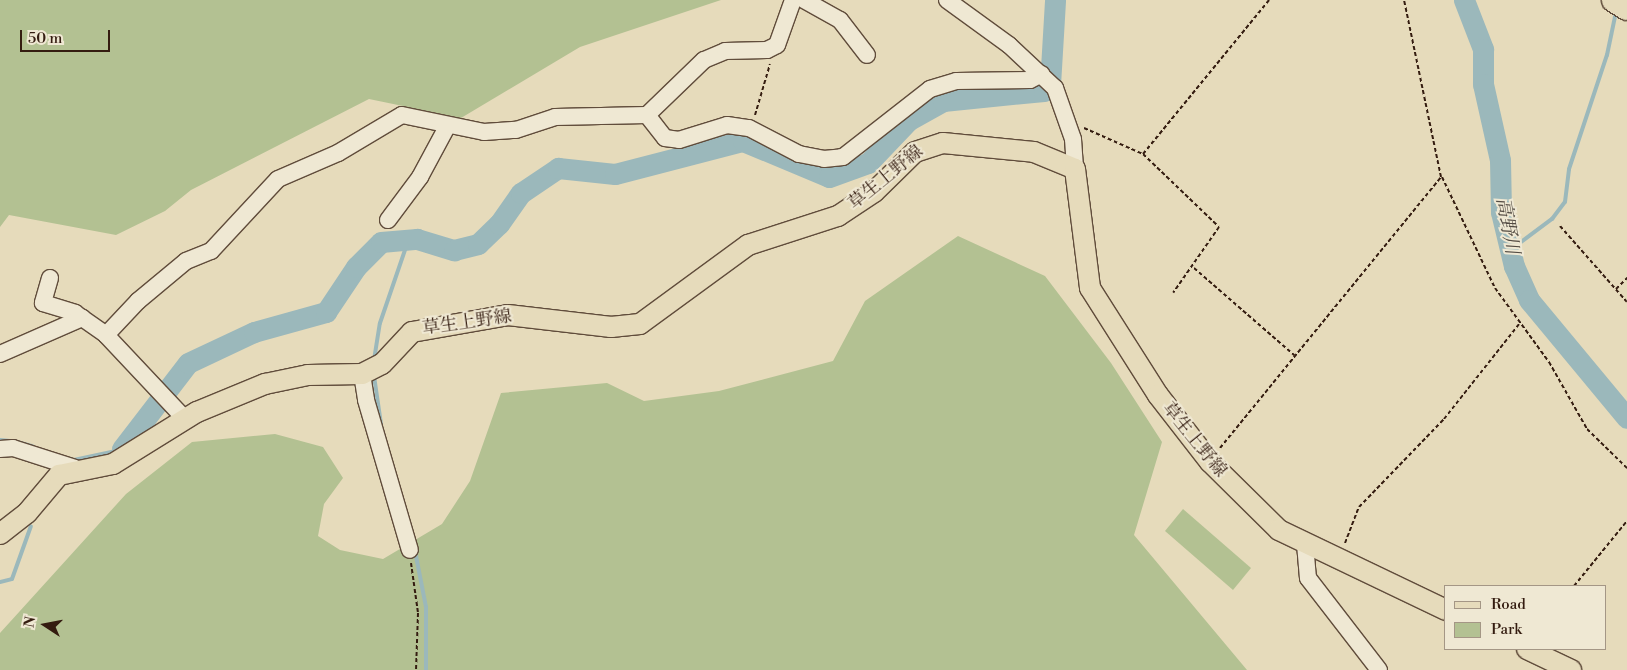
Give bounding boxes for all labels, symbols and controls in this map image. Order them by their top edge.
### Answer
scale bar [22,20,112,52]
text: 50 m [28,29,62,48]
street label: 草生上野線 [844,141,928,215]
water label: 高野川 [1491,196,1523,256]
street label: 草生上野線 [421,306,513,340]
street label: 草生上野線 [1157,398,1231,482]
legend [1444,585,1607,650]
text: Road [1491,595,1526,614]
north arrow [20,600,70,650]
text: N [20,615,40,629]
text: Park [1491,620,1522,639]

